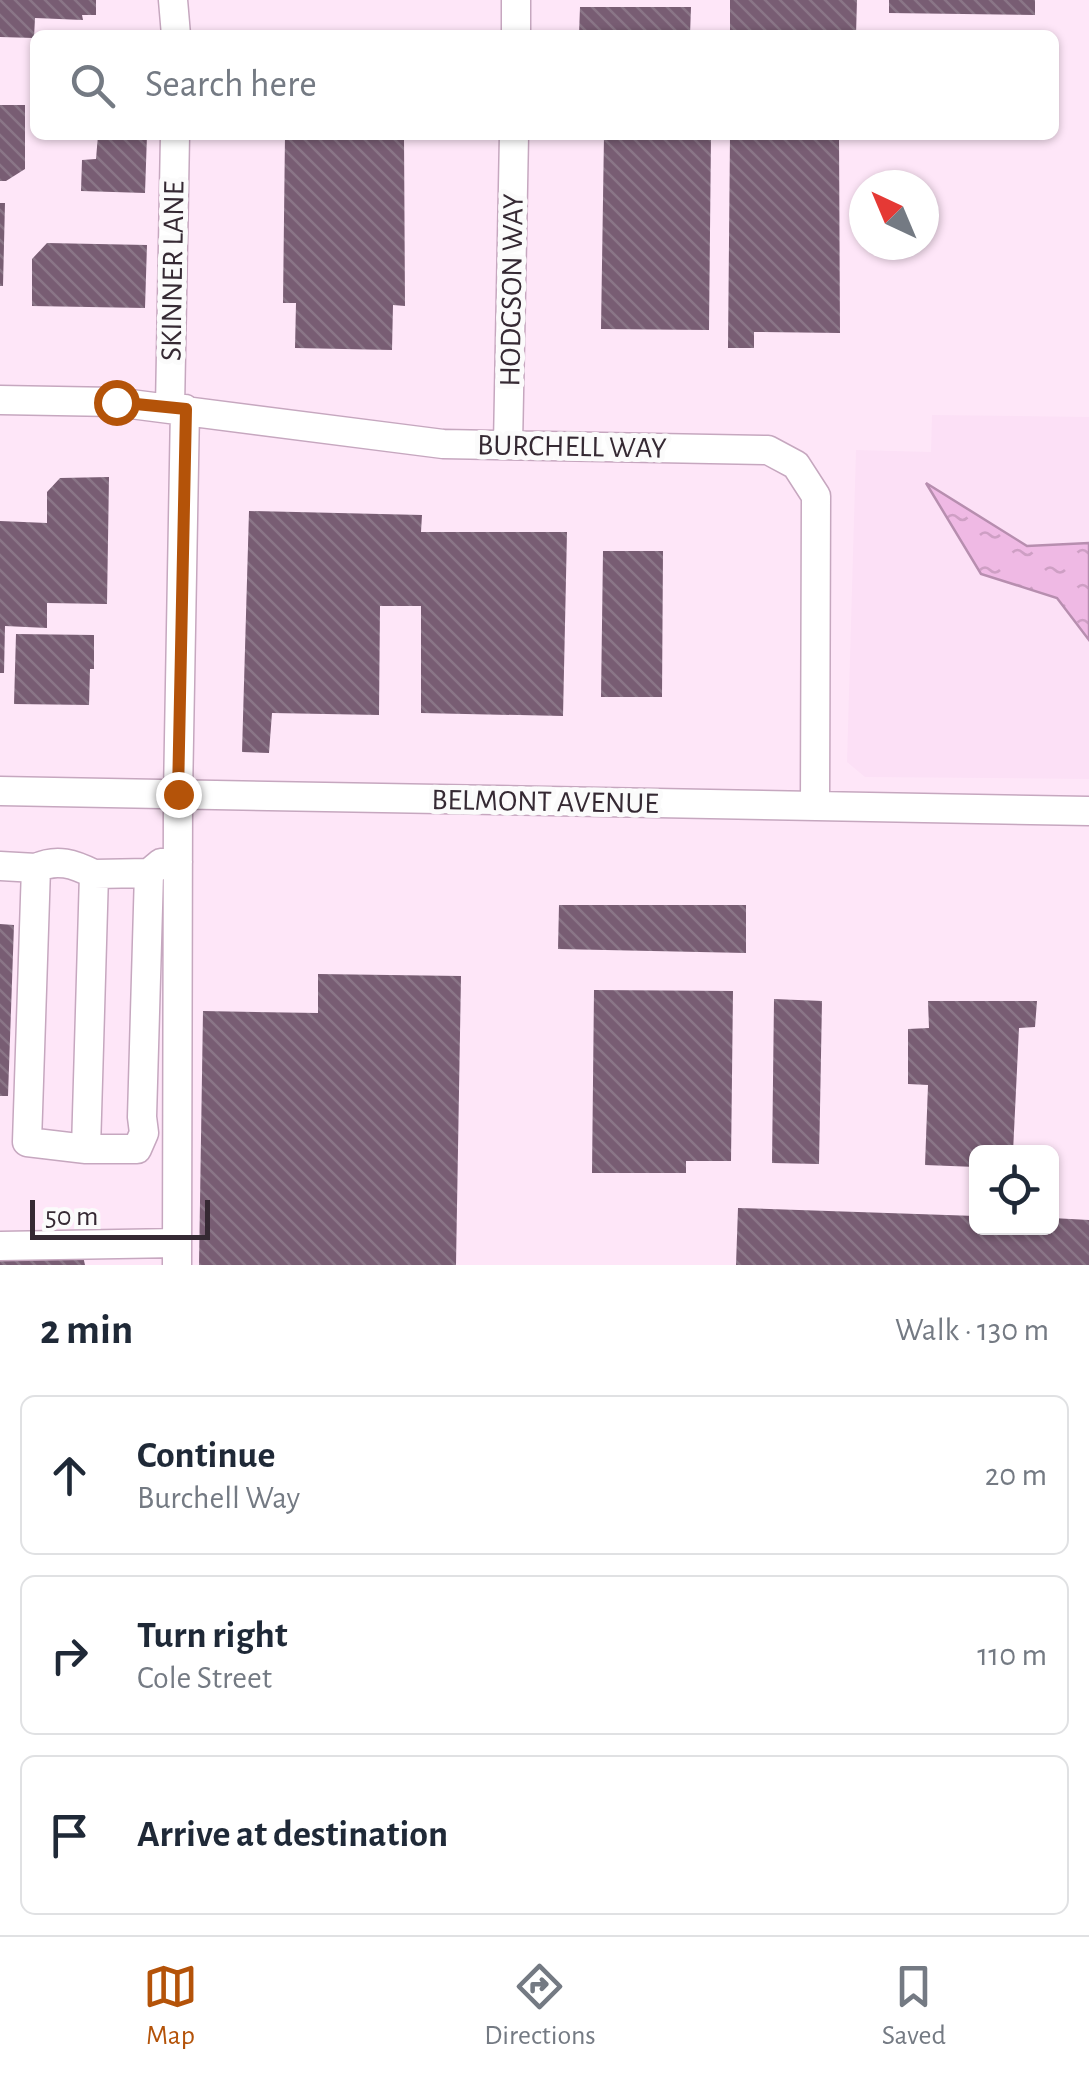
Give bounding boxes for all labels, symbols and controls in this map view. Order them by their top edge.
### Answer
search box [30,30,1059,140]
icon: search [65,58,120,113]
text: Search here [145,66,317,104]
north arrow [849,170,939,260]
street label: SKINNER LANE [156,181,190,361]
street label: HODGSON WAY [495,193,529,387]
route start [94,380,140,426]
street label: BURCHELL WAY [477,430,667,464]
route end [156,772,202,818]
street label: BELMONT AVENUE [431,785,659,819]
map controls [969,1145,1059,1235]
button: locate [969,1145,1059,1235]
scale bar [30,1195,210,1240]
text: 50 m [45,1203,99,1231]
text: 2 min [40,1309,133,1351]
text: Walk · 130 m [895,1314,1049,1346]
text: Continue [137,1437,275,1475]
icon: ahead [42,1448,97,1503]
text: 20 m [985,1459,1047,1491]
text: Burchell Way [137,1482,300,1514]
text: Turn right [137,1617,287,1655]
icon: right [42,1628,97,1683]
text: 110 m [977,1639,1047,1671]
text: Cole Street [137,1662,272,1694]
icon: arrive [42,1808,97,1863]
text: Arrive at destination [137,1816,448,1854]
tab: Map [143,1959,198,2053]
tab: Directions [484,1959,596,2053]
tab: Saved [882,1959,946,2053]

